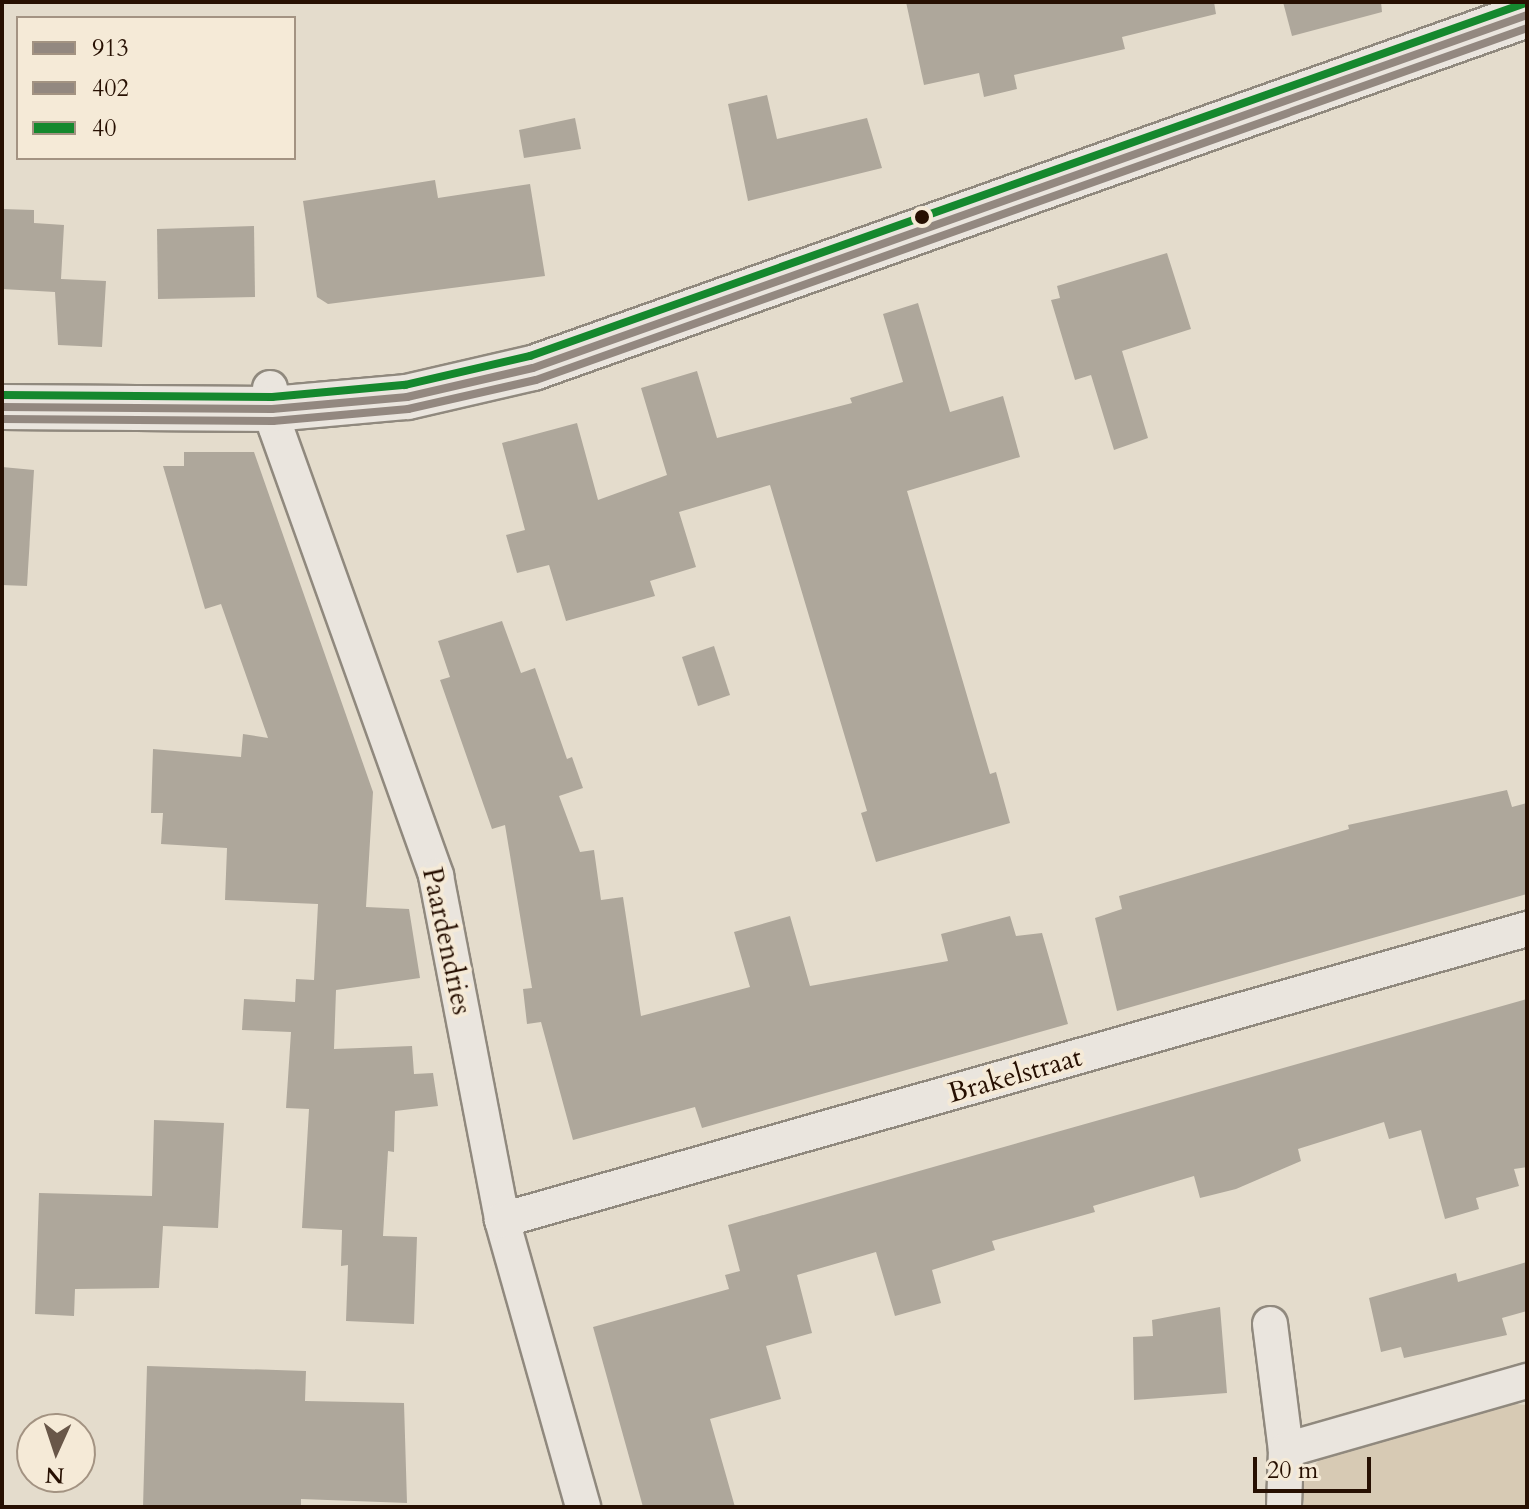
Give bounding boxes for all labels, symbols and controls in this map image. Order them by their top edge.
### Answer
legend [16,16,296,160]
text: 913 [92,32,129,65]
text: 402 [92,72,129,105]
text: 40 [92,112,117,145]
unlabelled marker [914,209,930,225]
street label: Paardendries [415,864,479,1018]
street label: Brakelstraat [944,1040,1086,1110]
north arrow [16,1413,96,1493]
scale bar [1257,1441,1375,1491]
text: 20 m [1267,1454,1318,1487]
text: N [45,1459,65,1490]

